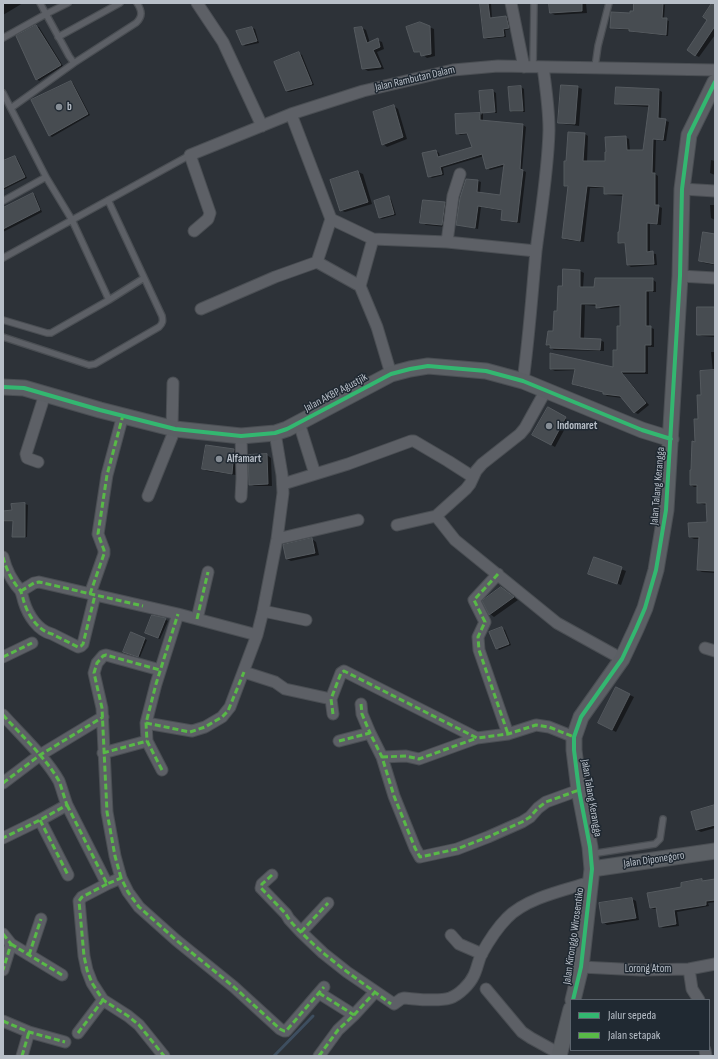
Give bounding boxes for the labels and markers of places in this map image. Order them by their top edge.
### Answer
place label: b [67,100,72,114]
marker: b [54,102,64,112]
place label: Indomaret [557,419,597,433]
marker: Indomaret [544,421,554,431]
place label: Alfamart [227,452,261,466]
marker: Alfamart [214,454,224,464]

